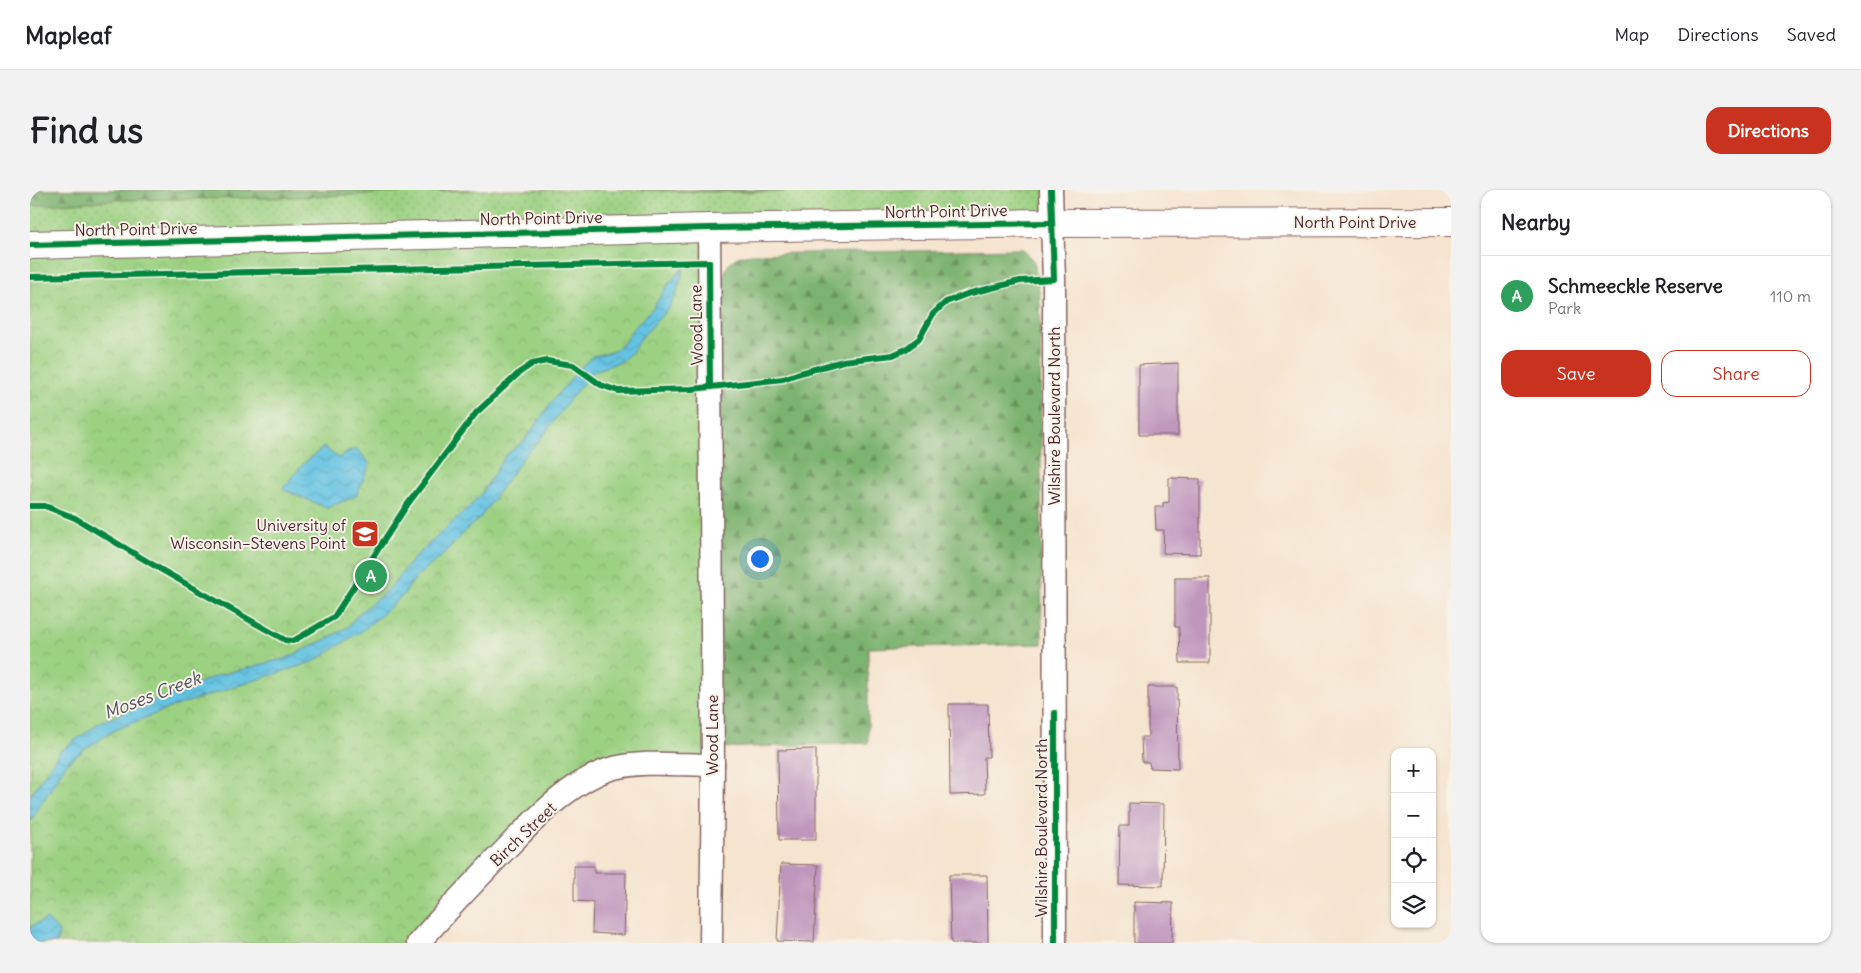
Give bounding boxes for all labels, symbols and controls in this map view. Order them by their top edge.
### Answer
text: Mapleaf [25,20,112,50]
text: Map [1614,23,1649,46]
text: Directions [1677,23,1759,46]
text: Saved [1787,23,1836,46]
button: Directions [1706,107,1831,154]
text: Find us [30,108,143,152]
street label: North Point Drive [884,200,1008,222]
street label: North Point Drive [479,207,603,229]
text: Nearby [1501,209,1571,236]
street label: North Point Drive [1294,212,1416,232]
street label: North Point Drive [74,218,198,240]
text: Schmeeckle Reserve [1548,274,1723,298]
street label: Wood Lane [685,284,707,366]
text: A [1512,286,1522,306]
text: 110 m [1770,286,1811,306]
text: Park [1548,298,1581,318]
street label: Wilshire Boulevard North [1044,327,1064,505]
button: Save [1501,350,1651,397]
button: Share [1661,350,1811,397]
place label: University of Wisconsin–Stevens Point [170,515,347,553]
school or university icon: University of Wisconsin–Stevens Point [350,519,380,549]
your location [747,546,773,572]
pin: A [355,557,387,595]
water label: Moses Creek [100,665,205,724]
street label: Wood Lane [702,695,722,775]
street label: Wilshire Boulevard North [1031,739,1051,917]
map controls [1391,748,1436,928]
button: + [1391,748,1436,793]
button: − [1391,793,1436,838]
street label: Birch Street [486,797,561,870]
button: locate [1391,838,1436,883]
button: layers [1391,883,1436,928]

